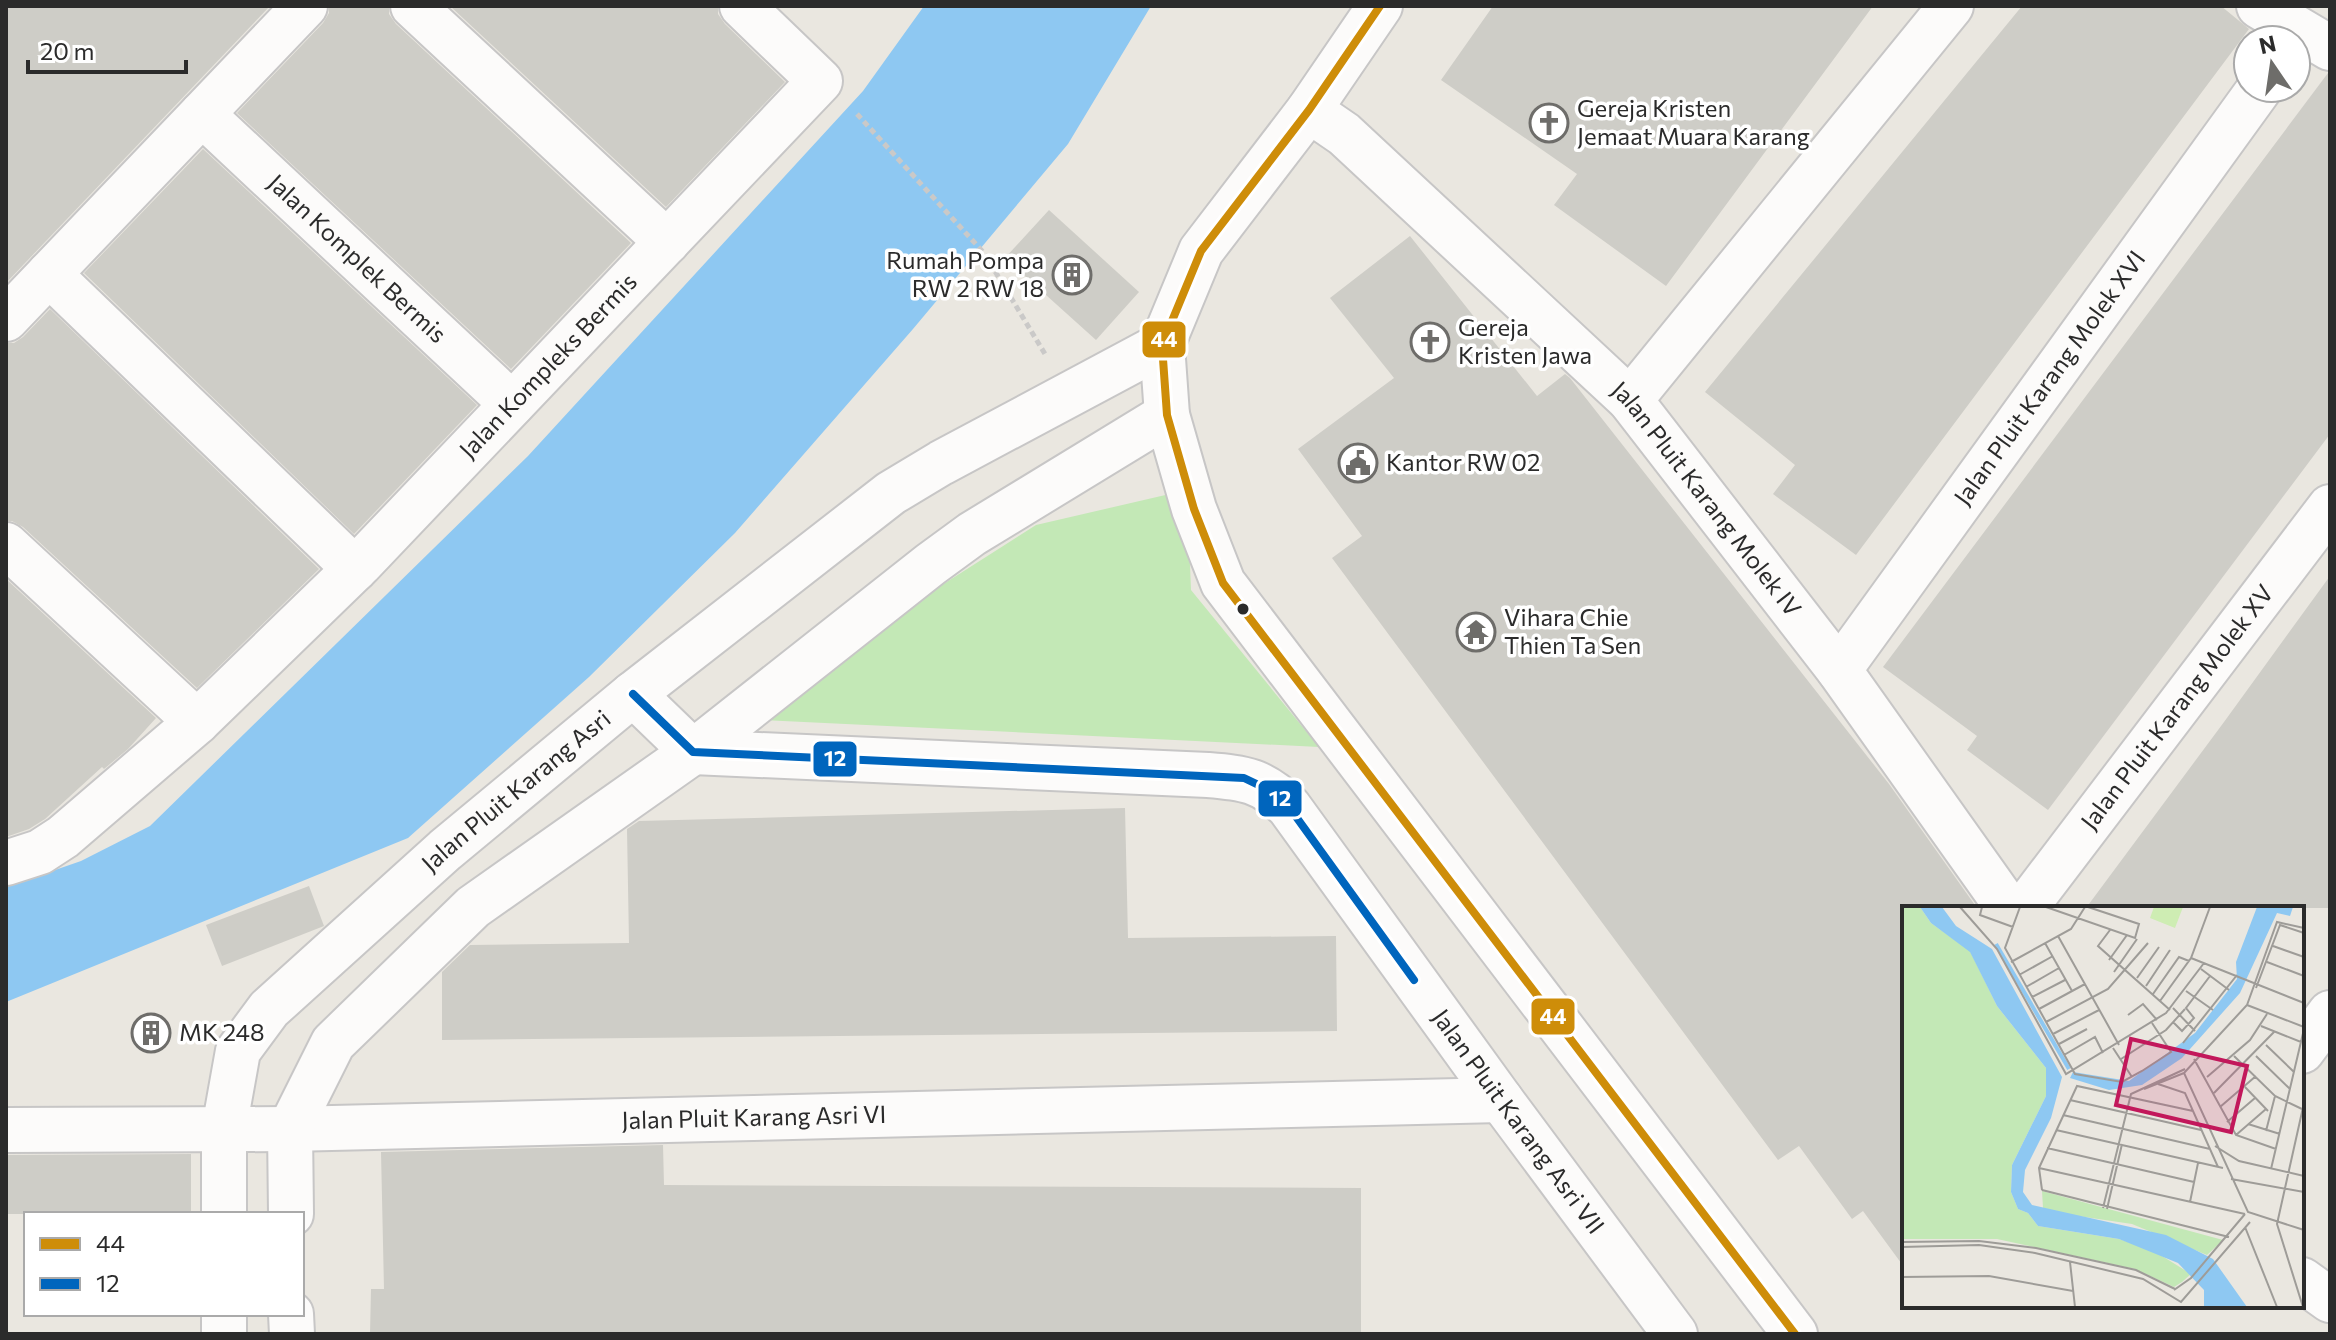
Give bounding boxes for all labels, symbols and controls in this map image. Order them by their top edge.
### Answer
scale bar [28,24,186,74]
north arrow [2232,24,2312,104]
text: N [2256,29,2278,59]
text: 20 m [40,36,94,65]
place label: Gereja Kristen Jemaat Muara Karang [1577,93,1810,150]
church icon: Gereja Kristen Jemaat Muara Karang [1528,102,1570,144]
street label: Jalan Komplek Bermis [263,167,453,348]
place label: Rumah Pompa RW 2 RW 18 [886,245,1044,302]
street label: Jalan Pluit Karang Molek XVI [1947,245,2150,510]
building icon: Rumah Pompa RW 2 RW 18 [1051,254,1093,296]
street label: Jalan Kompleks Bermis [453,267,642,464]
place label: Gereja Kristen Jawa [1458,312,1592,369]
line badge: 44 [1141,320,1187,359]
church icon: Gereja Kristen Jawa [1409,321,1451,363]
text: 44 [1151,325,1178,352]
street label: Jalan Pluit Karang Molek IV [1606,374,1808,622]
public building icon: Kantor RW 02 [1337,442,1379,484]
place label: Kantor RW 02 [1386,447,1540,476]
street label: Jalan Pluit Karang Molek XV [2074,578,2279,835]
unlabelled marker [1235,601,1251,617]
place label: Vihara Chie Thien Ta Sen [1504,602,1641,659]
temple icon: Vihara Chie Thien Ta Sen [1455,611,1497,653]
street label: Jalan Pluit Karang Asri [415,703,616,877]
line badge: 12 [812,740,858,778]
text: 12 [824,744,846,771]
line badge: 12 [1257,779,1303,818]
text: 12 [1269,784,1291,811]
inset map [1902,906,2304,1308]
line badge: 44 [1530,997,1576,1036]
text: 44 [1540,1002,1567,1029]
street label: Jalan Pluit Karang Asri VII [1427,1003,1611,1239]
building icon: MK 248 [130,1012,172,1054]
place label: MK 248 [179,1017,265,1046]
street label: Jalan Pluit Karang Asri VI [621,1099,887,1134]
legend [24,1212,304,1316]
text: 44 [96,1228,125,1257]
text: 12 [96,1268,120,1297]

